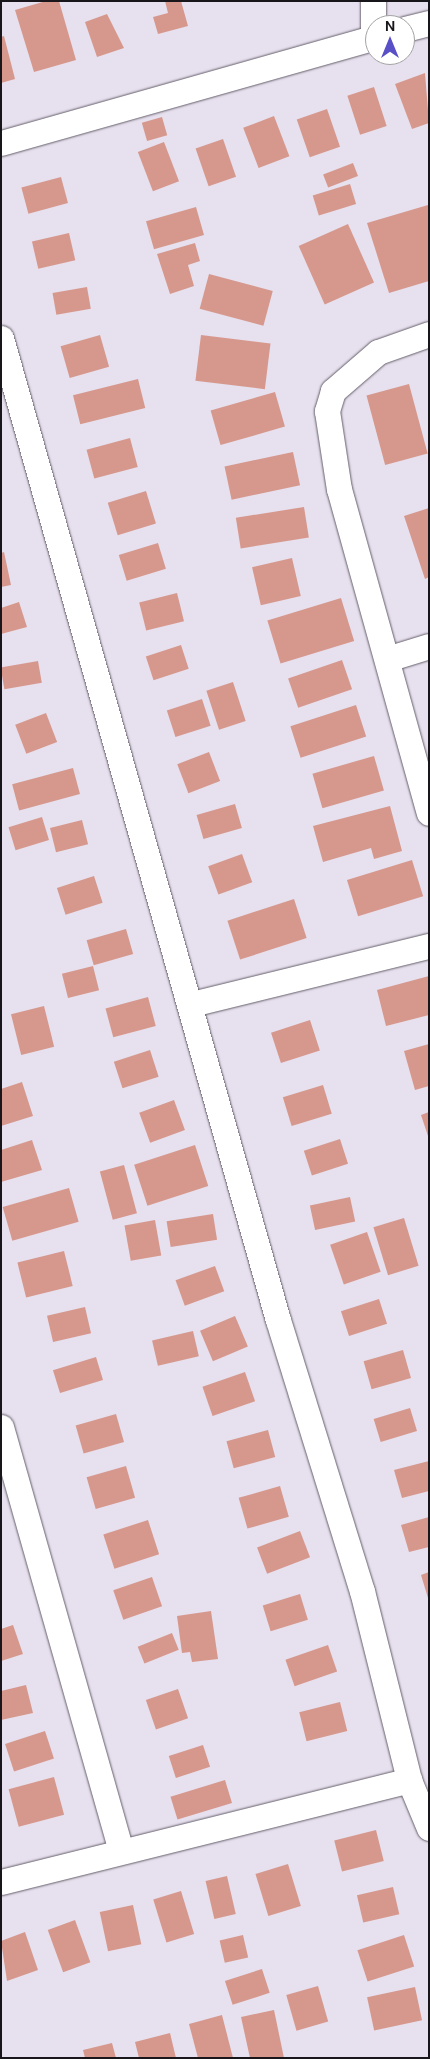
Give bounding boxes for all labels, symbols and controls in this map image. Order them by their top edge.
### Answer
north arrow [365,15,415,65]
text: N [385,17,395,35]

